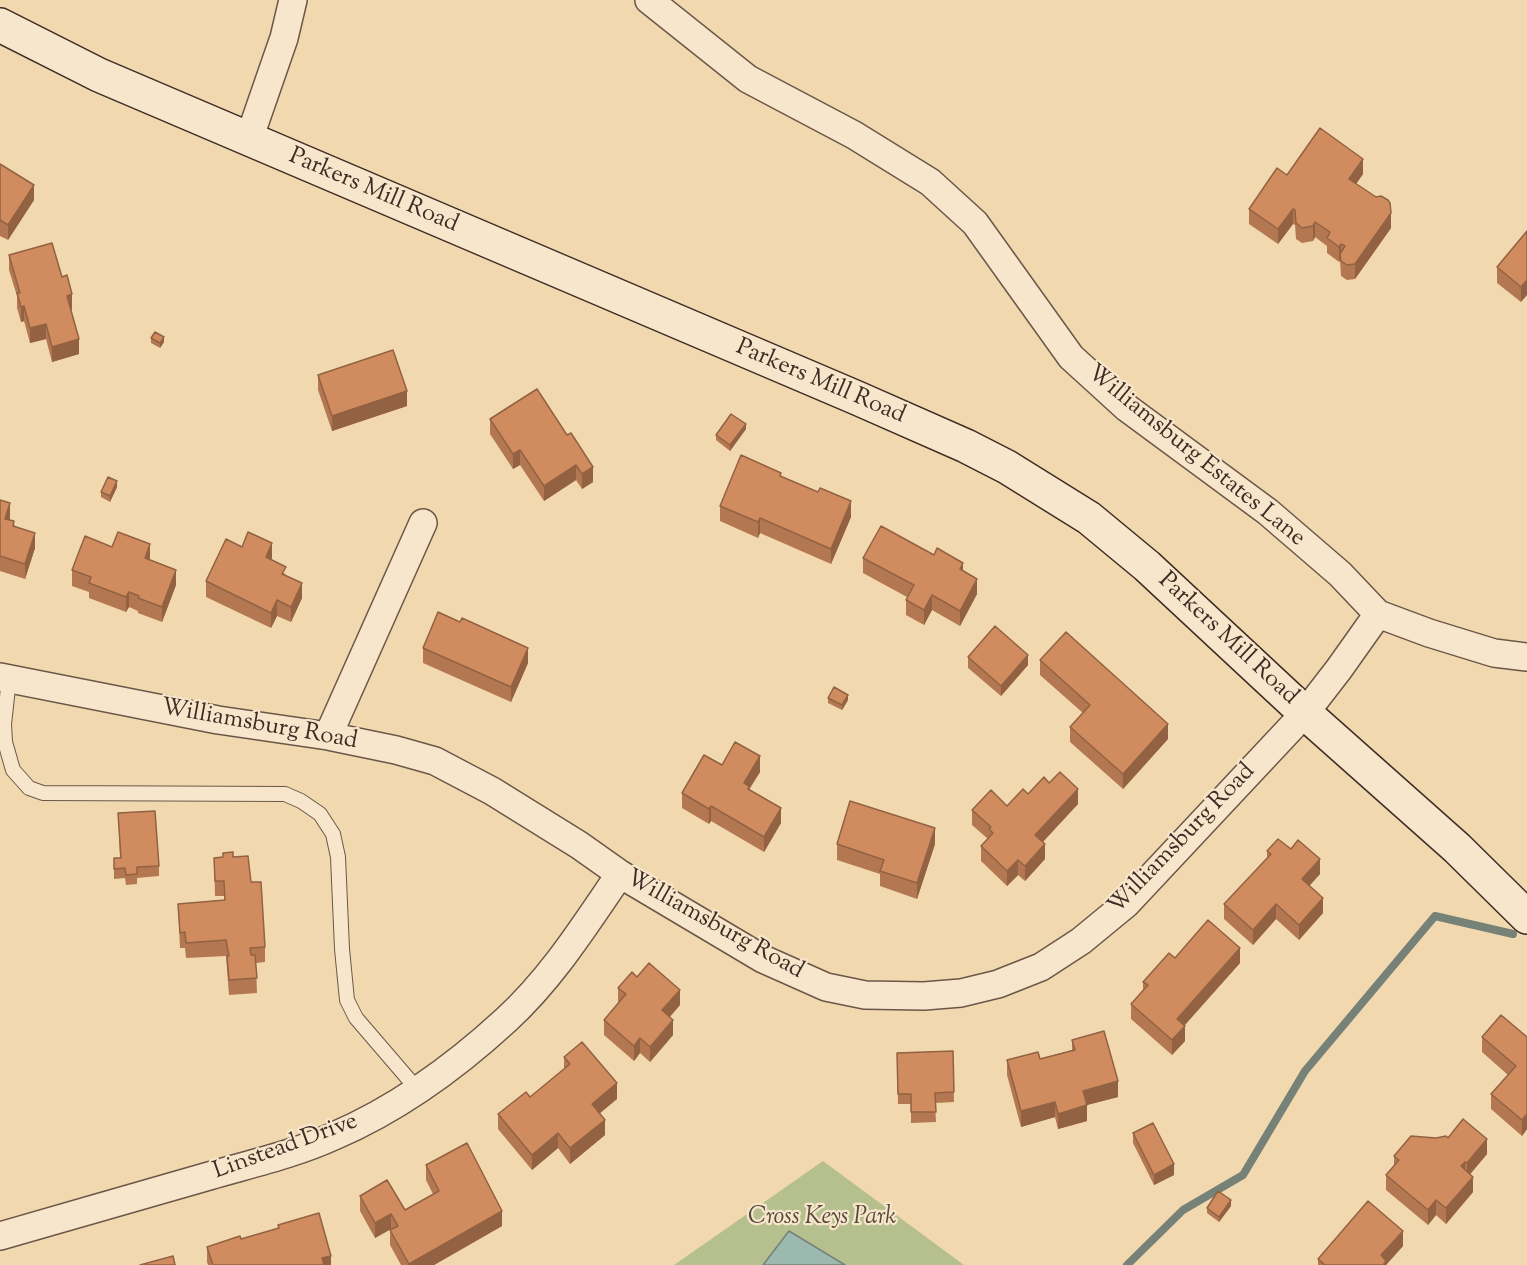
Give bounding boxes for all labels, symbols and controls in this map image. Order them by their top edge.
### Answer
street label: Parkers Mill Road [284,143,462,241]
street label: Parkers Mill Road [731,334,909,432]
street label: Williamsburg Estates Lane [1080,360,1310,554]
street label: Parkers Mill Road [1151,568,1303,712]
street label: Williamsburg Road [158,695,360,757]
street label: Williamsburg Road [1103,758,1263,922]
street label: Williamsburg Road [620,865,808,987]
street label: Linstead Drive [210,1109,362,1187]
park label: Cross Keys Park [748,1205,896,1233]

